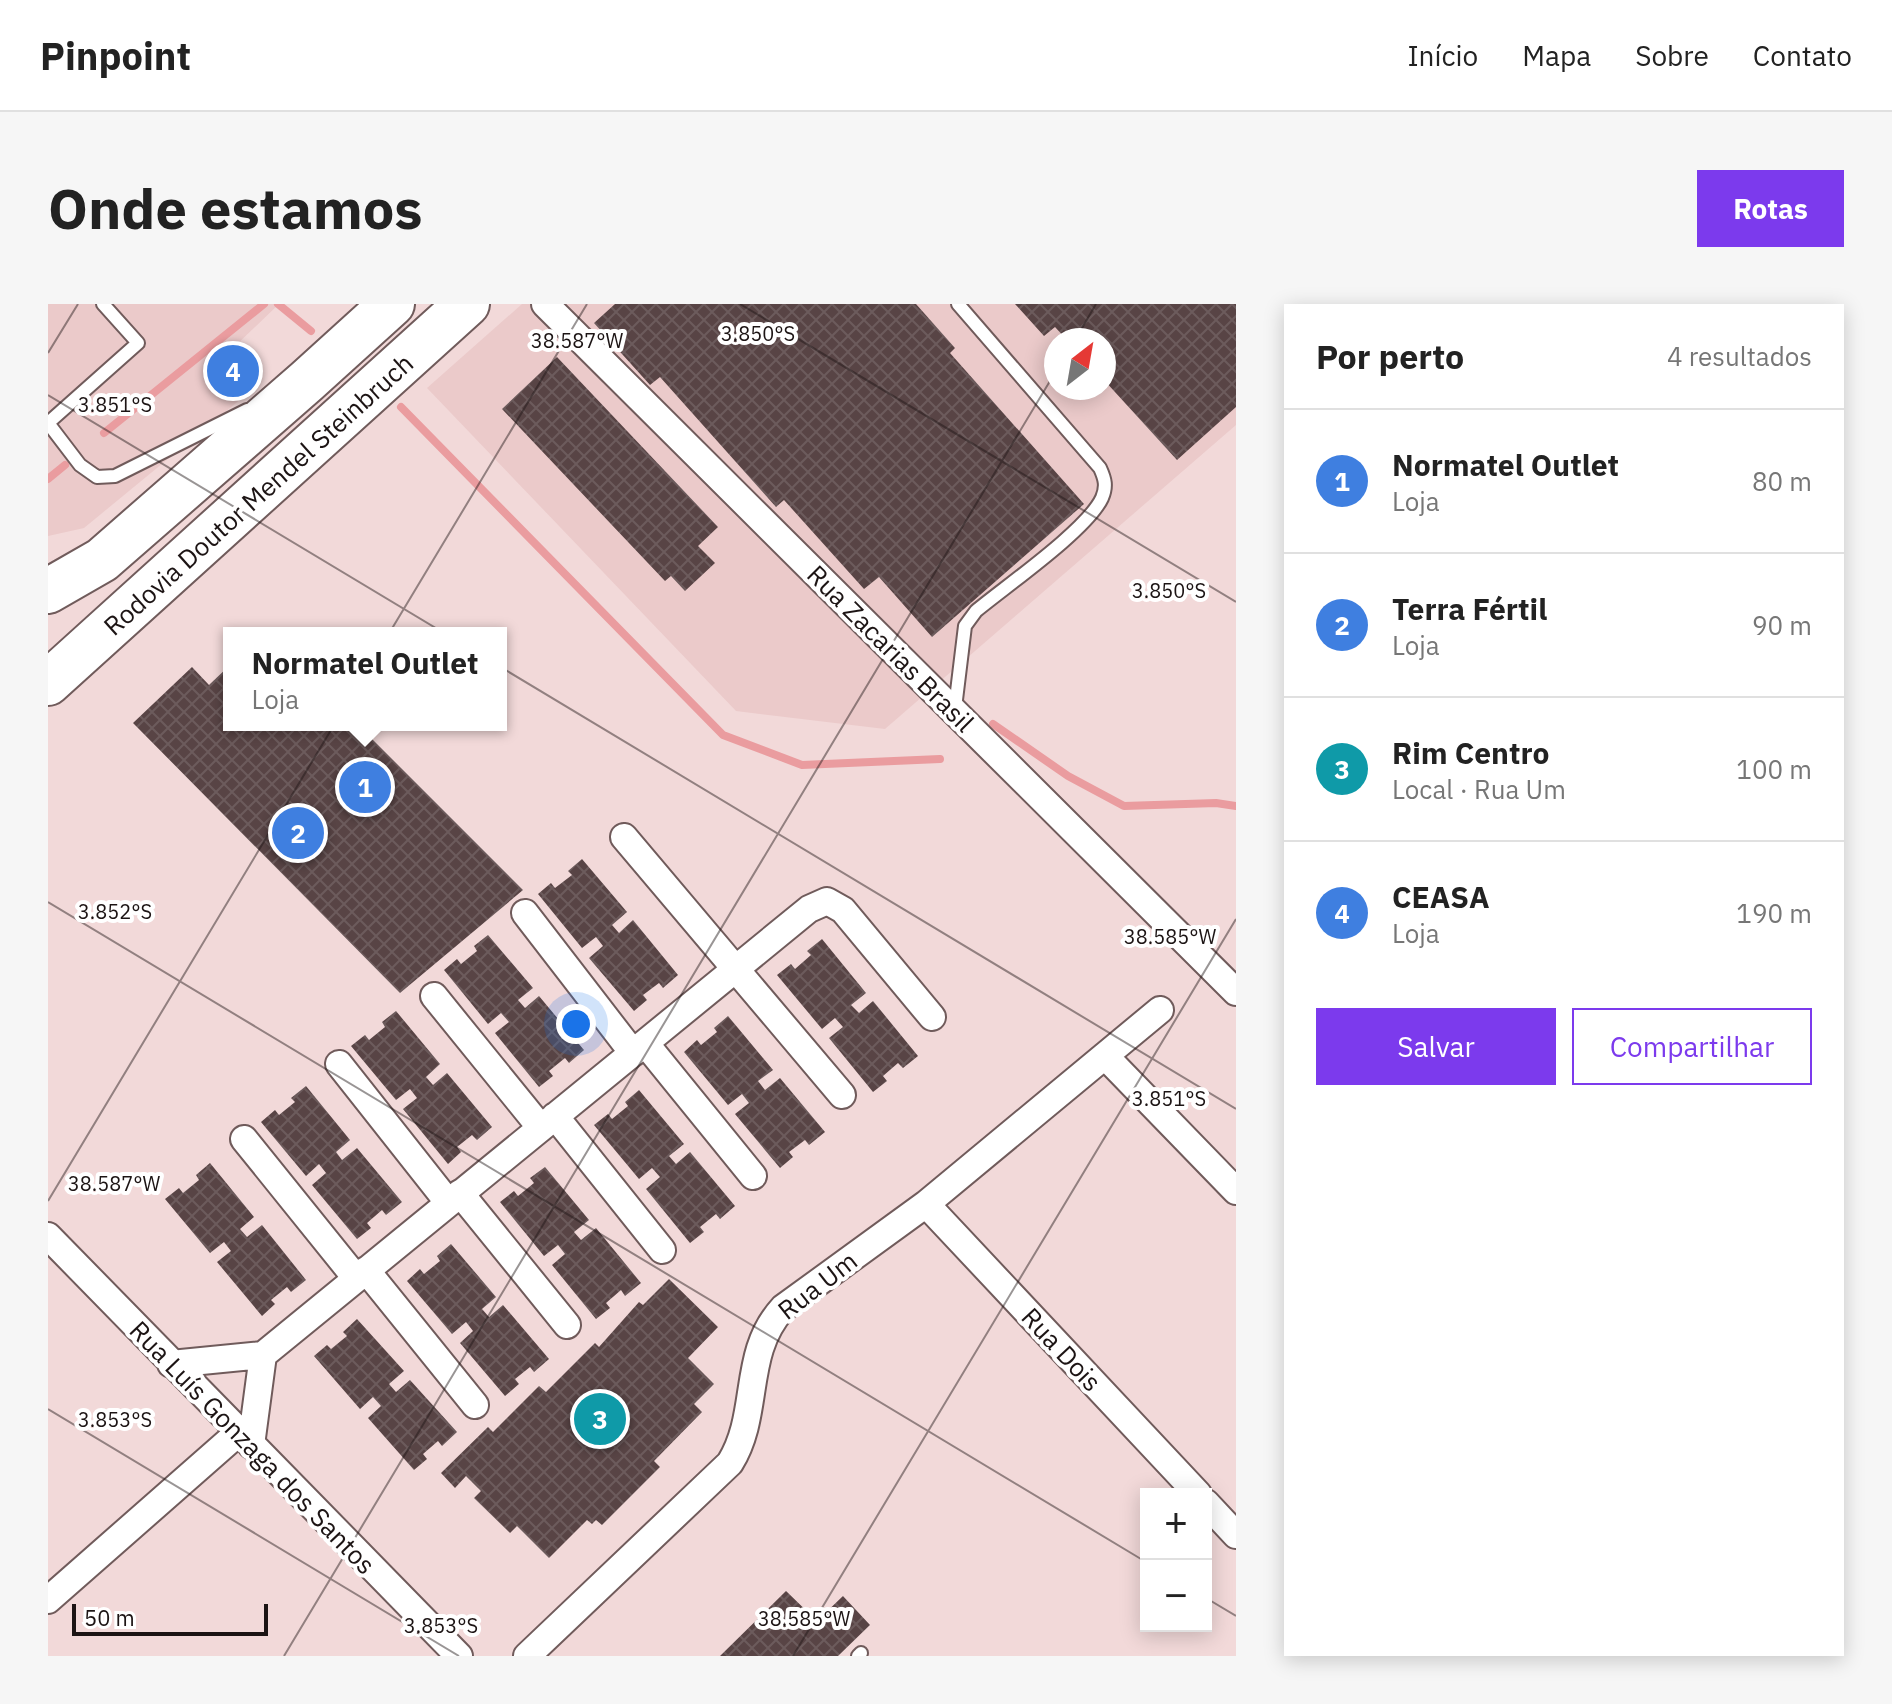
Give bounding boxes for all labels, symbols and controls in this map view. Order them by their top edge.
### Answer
text: Pinpoint [40,31,191,80]
text: Início [1407,37,1478,74]
text: Mapa [1522,37,1591,74]
text: Sobre [1635,37,1709,74]
text: Contato [1753,37,1852,74]
button: Rotas [1697,170,1844,247]
text: Onde estamos [48,172,423,244]
text: 3.850°S [721,320,795,347]
text: 38.587°W [531,327,623,354]
north arrow [1044,328,1116,400]
text: Por perto [1316,334,1464,378]
text: 4 resultados [1667,339,1812,373]
pin: 4 [207,341,259,401]
street label: Rodovia Doutor Mendel Steinbruch [96,346,420,642]
text: 3.851°S [78,391,152,418]
text: Normatel Outlet [1392,445,1619,484]
text: 1 [1334,464,1350,498]
text: 80 m [1752,464,1812,498]
text: Loja [1392,484,1440,518]
street label: Rua Zacarias Brasil [800,557,982,739]
text: 3.850°S [1132,577,1206,604]
text: Terra Fértil [1392,589,1547,628]
text: 2 [1334,608,1350,642]
text: 90 m [1752,608,1812,642]
popup [223,627,507,731]
text: Loja [1392,628,1440,662]
text: Normatel Outlet [251,643,479,682]
text: Loja [251,682,299,716]
text: Rim Centro [1392,733,1549,772]
text: 3 [1334,752,1350,786]
text: 100 m [1736,752,1812,786]
pin: 1 [339,757,391,817]
text: Local · Rua Um [1392,772,1566,806]
pin: 2 [272,803,324,863]
text: CEASA [1392,877,1490,916]
text: 4 [1334,896,1350,930]
text: 190 m [1736,896,1812,930]
text: 3.852°S [78,898,152,925]
text: Loja [1392,916,1440,950]
text: 38.585°W [1124,923,1216,950]
your location [556,1004,596,1044]
button: Salvar [1316,1008,1556,1085]
button: Compartilhar [1572,1008,1812,1085]
text: 3.851°S [1132,1085,1206,1112]
text: 38.587°W [68,1170,160,1197]
street label: Rua Um [770,1243,864,1327]
street label: Rua Dois [1015,1300,1109,1398]
street label: Rua Luís Gonzaga dos Santos [123,1313,383,1581]
pin: 3 [574,1389,626,1449]
text: 3.853°S [78,1406,152,1433]
map controls [1140,1488,1212,1632]
button: + [1140,1488,1212,1560]
button: − [1140,1560,1212,1632]
scale bar [72,1600,268,1636]
text: 50 m [84,1603,135,1632]
text: 38.585°W [758,1605,850,1632]
text: 3.853°S [404,1612,478,1639]

